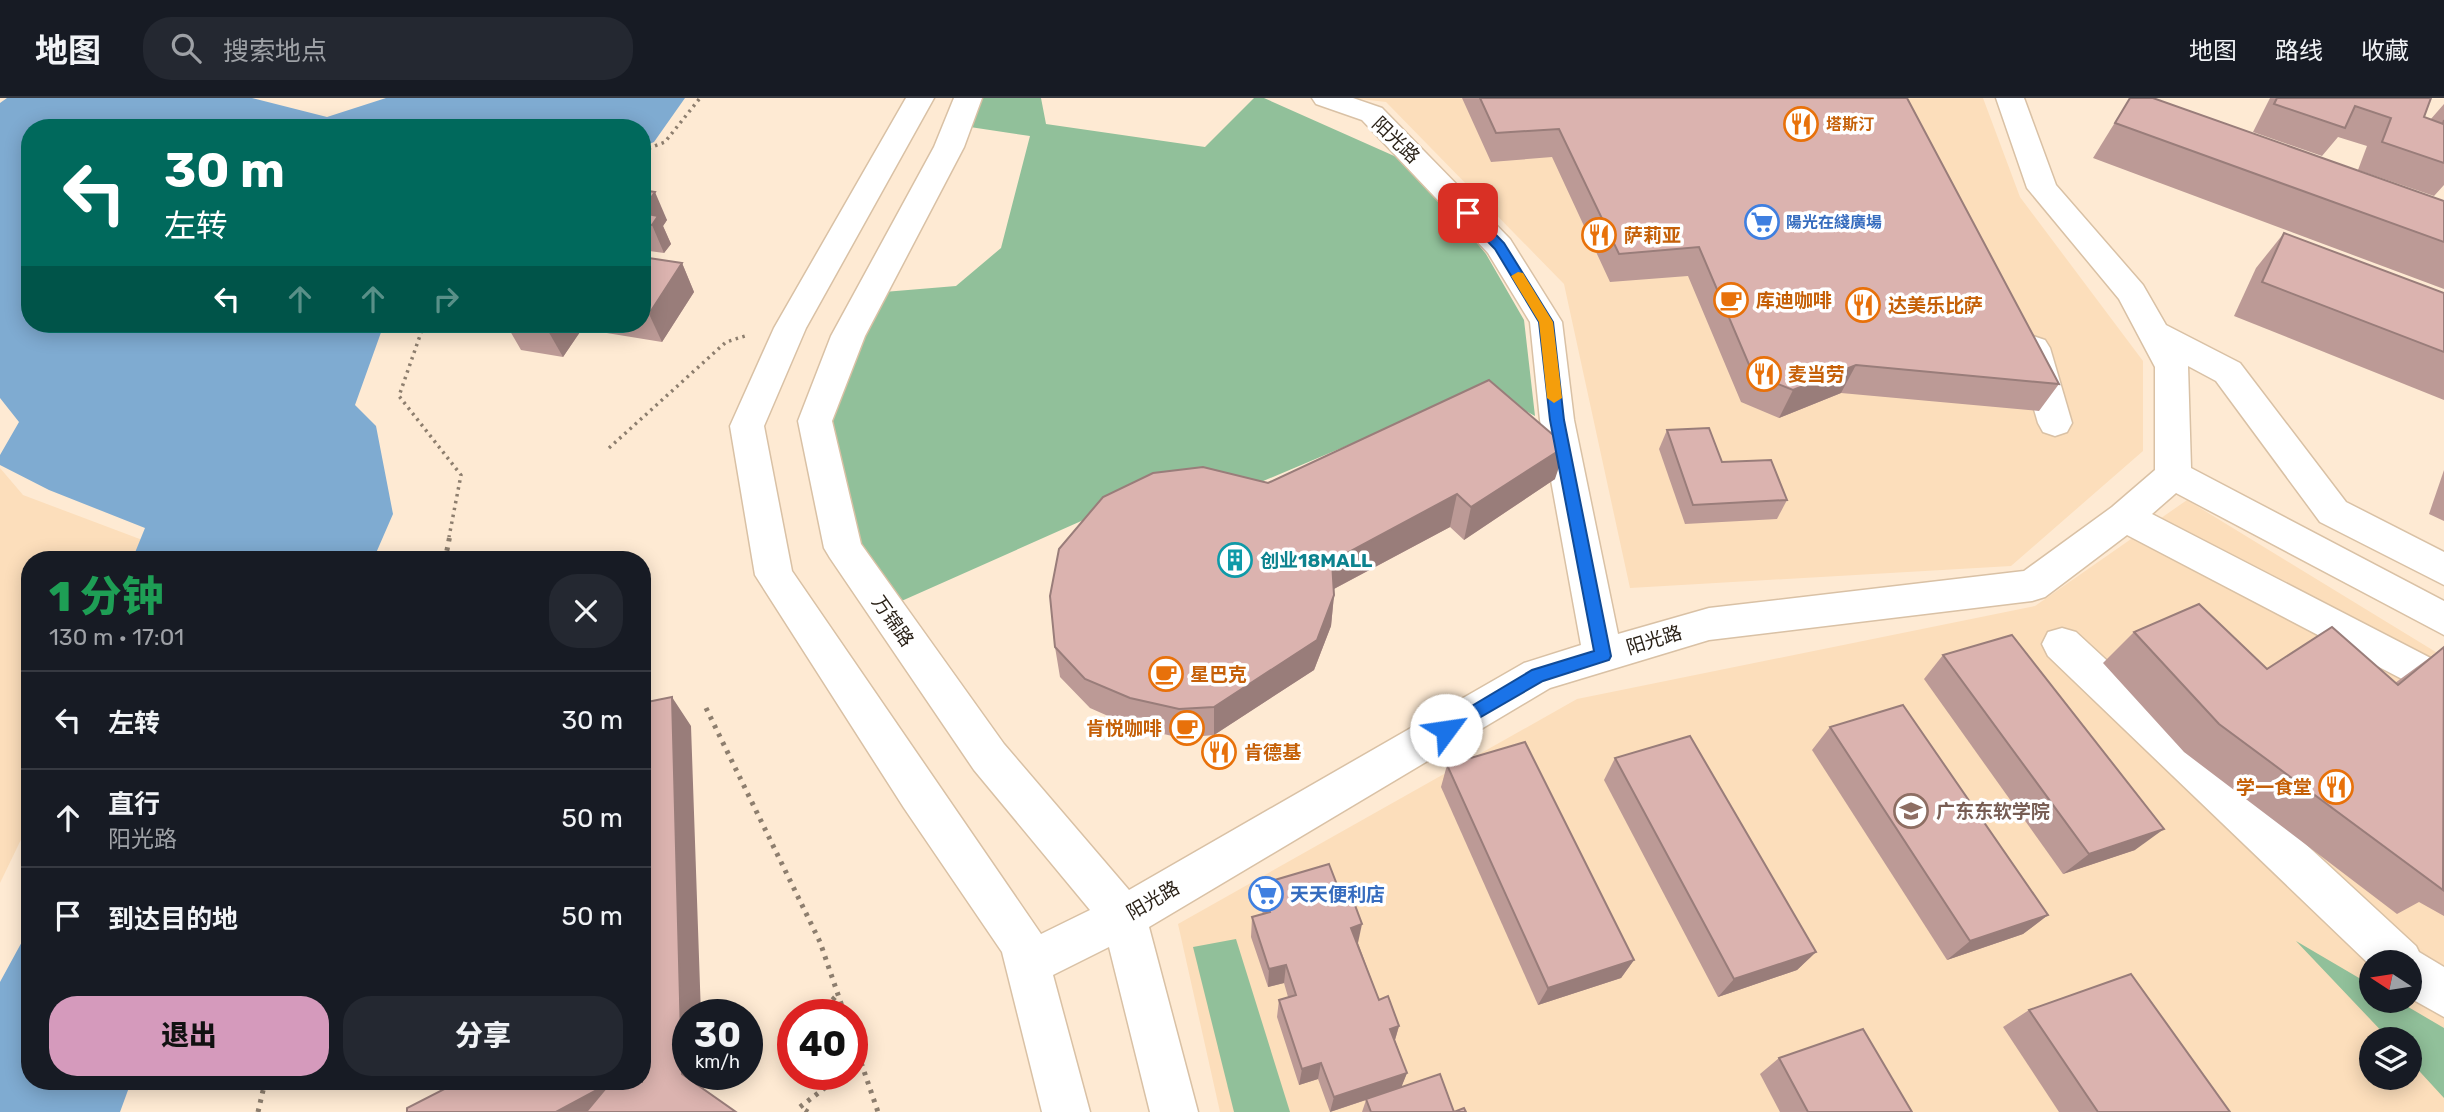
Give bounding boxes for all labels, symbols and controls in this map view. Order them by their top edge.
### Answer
search box [143,17,633,80]
icon: search [167,29,205,67]
text: 地图 [35,31,101,70]
text: 搜索地点 [223,36,327,67]
text: 地图 [2189,37,2237,65]
text: 路线 [2275,37,2323,65]
text: 收藏 [2361,37,2409,65]
restaurant icon: 塔斯汀 [1782,105,1820,143]
street label: 阳光路 [1368,112,1424,168]
place label: 塔斯汀 [1826,115,1874,134]
text: 30 m [164,141,285,199]
icon: left [49,147,140,238]
pin [1438,183,1498,243]
icon: arrive [1449,194,1487,232]
supermarket icon: 陽光在綫廣場 [1743,203,1781,241]
text: 左转 [164,207,228,245]
place label: 陽光在綫廣場 [1786,213,1882,232]
restaurant icon: 萨莉亚 [1580,216,1618,254]
place label: 萨莉亚 [1624,224,1681,247]
icon: left [208,280,246,318]
icon: ahead [281,280,319,318]
icon: ahead [354,280,392,318]
icon: right [427,280,465,318]
cafe icon: 库迪咖啡 [1712,281,1750,319]
restaurant icon: 达美乐比萨 [1844,286,1882,324]
place label: 库迪咖啡 [1756,289,1832,312]
place label: 达美乐比萨 [1888,294,1983,317]
restaurant icon: 麦当劳 [1745,355,1783,393]
place label: 麦当劳 [1788,363,1845,386]
building icon: 创业18MALL [1216,541,1254,579]
place label: 创业18MALL [1260,549,1373,572]
text: 1 分钟 [49,572,164,622]
button: close [549,574,623,648]
street label: 万锦路 [867,591,919,651]
street label: 阳光路 [1623,621,1685,659]
text: 130 m · 17:01 [49,623,184,651]
cafe icon: 星巴克 [1147,655,1185,693]
place label: 星巴克 [1190,663,1247,686]
position arrow [1409,693,1483,767]
icon: left [49,701,87,739]
text: 30 m [561,705,623,736]
text: 左转 [108,708,160,739]
cafe icon: 肯悦咖啡 [1168,709,1206,747]
place label: 肯悦咖啡 [1086,717,1162,740]
restaurant icon: 肯德基 [1200,733,1238,771]
place label: 肯德基 [1244,741,1302,764]
restaurant icon: 学一食堂 [2317,768,2355,806]
place label: 学一食堂 [2236,776,2312,799]
text: 直行 [108,789,160,820]
school or university icon: 广东东软学院 [1892,792,1930,830]
icon: ahead [49,799,87,837]
place label: 广东东软学院 [1936,800,2050,823]
text: 50 m [562,803,623,834]
text: 阳光路 [108,825,177,853]
supermarket icon: 天天便利店 [1247,875,1285,913]
street label: 阳光路 [1123,876,1183,924]
place label: 天天便利店 [1290,883,1385,906]
icon: arrive [49,897,87,935]
text: 50 m [562,901,623,932]
text: 到达目的地 [108,904,238,935]
north arrow [2359,950,2422,1013]
map controls [2359,950,2422,1090]
button: 退出 [49,996,329,1076]
button: 分享 [343,996,623,1076]
speed limit sign: 40 [777,999,868,1090]
text: 30 [694,1014,741,1056]
button: layers [2359,1027,2422,1090]
text: km/h [695,1051,740,1073]

